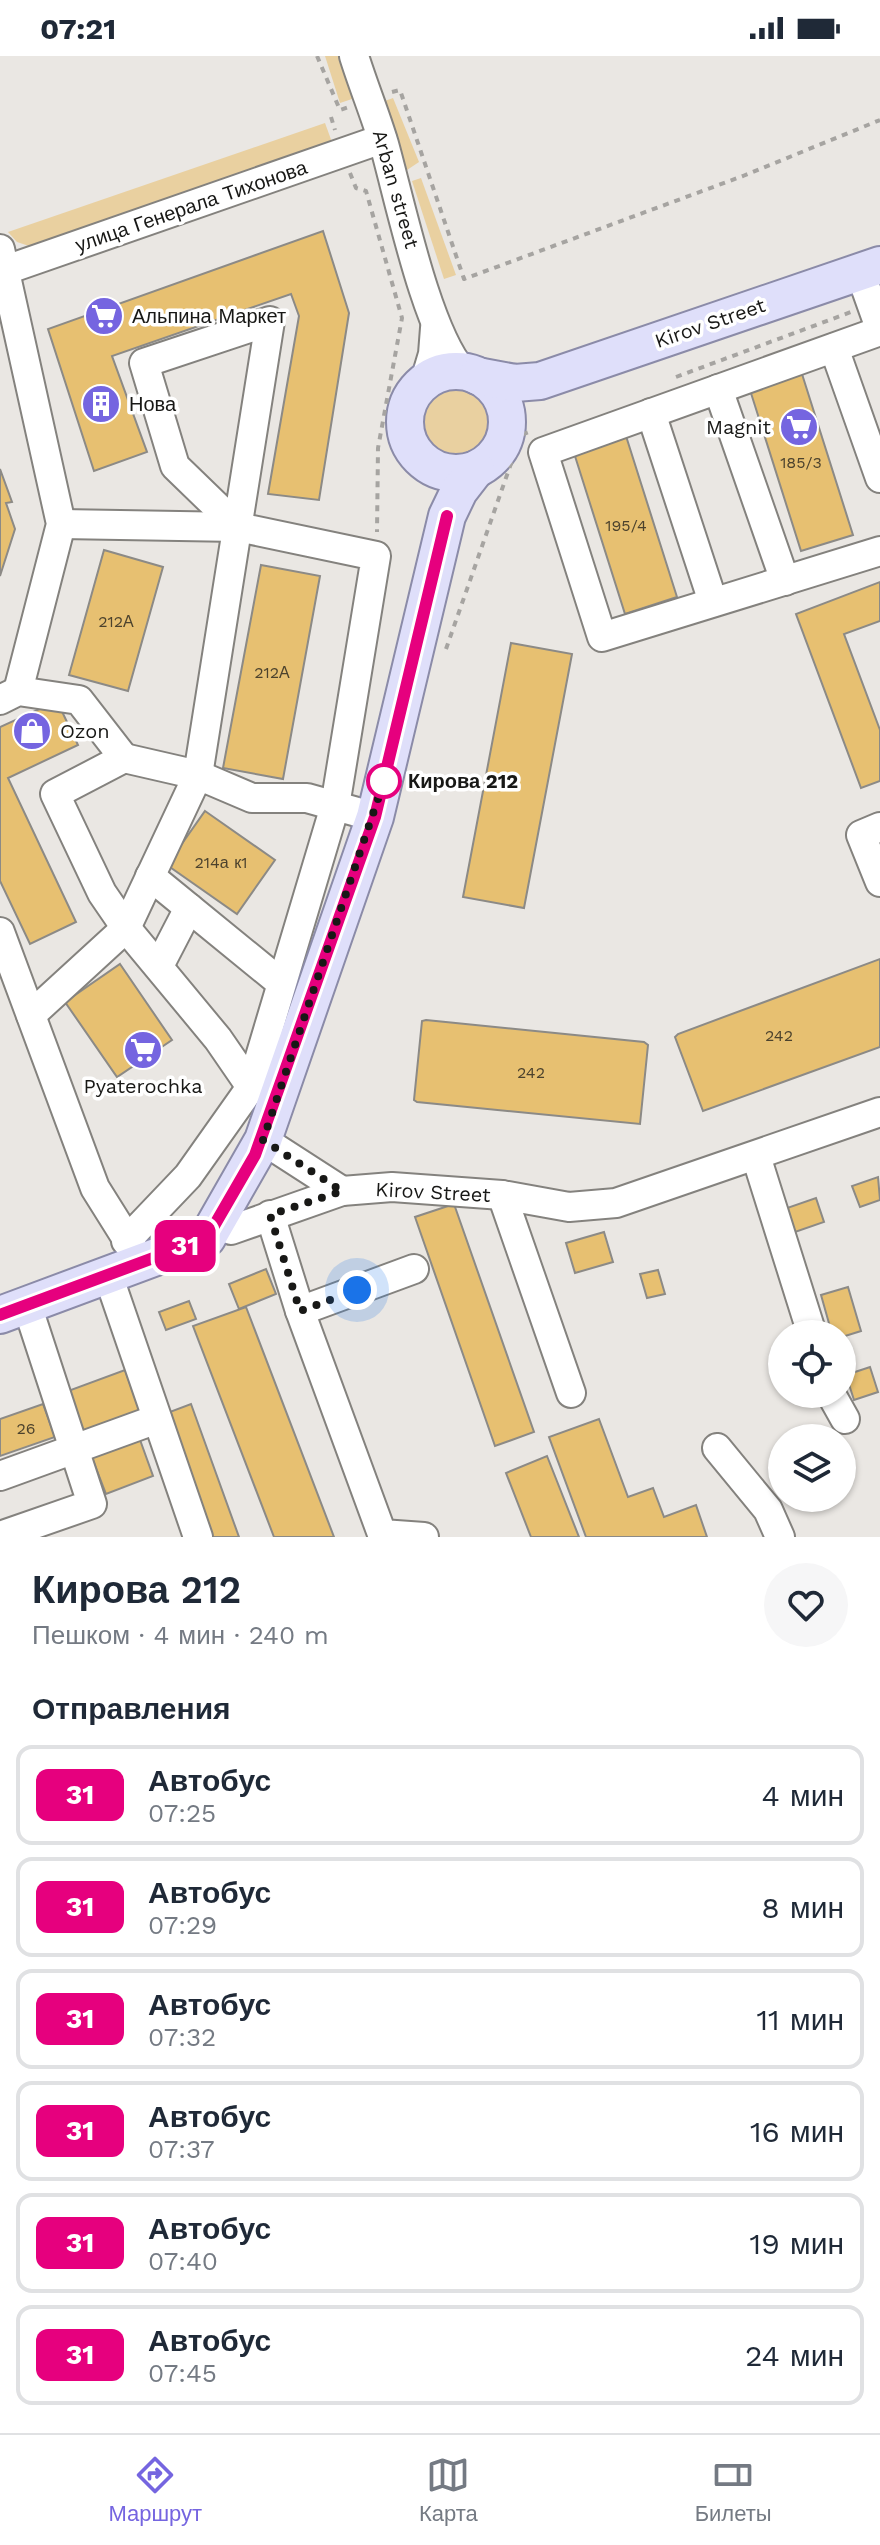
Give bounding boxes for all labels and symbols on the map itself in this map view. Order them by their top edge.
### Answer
street label: Arban street [368,127,425,252]
street label: улица Генерала Тихонова [72,155,311,257]
street label: Kirov Street [652,293,769,353]
supermarket icon: Альпина Маркет [83,295,125,337]
place label: Альпина Маркет [132,304,286,328]
building icon: Нова [80,383,122,425]
place label: Нова [129,392,177,416]
supermarket icon: Magnit [778,406,820,448]
place label: Magnit [706,415,772,439]
house number: 185/3 [780,453,822,472]
house number: 195/4 [605,516,647,535]
house number: 212А [98,612,134,631]
house number: 212А [254,663,290,682]
shop icon: Ozon [11,710,53,752]
place label: Ozon [60,719,110,743]
marker: Кирова 212 [367,764,401,798]
place label: Кирова 212 [408,769,518,793]
house number: 214а к1 [195,853,247,872]
house number: 242 [765,1026,793,1045]
supermarket icon: Pyaterochka [122,1029,164,1071]
house number: 242 [517,1063,545,1082]
place label: Pyaterochka [84,1074,202,1098]
street label: Kirov Street [375,1177,492,1207]
line badge: 31 [149,1220,221,1272]
your location [337,1270,377,1310]
house number: 26 [16,1419,36,1438]

